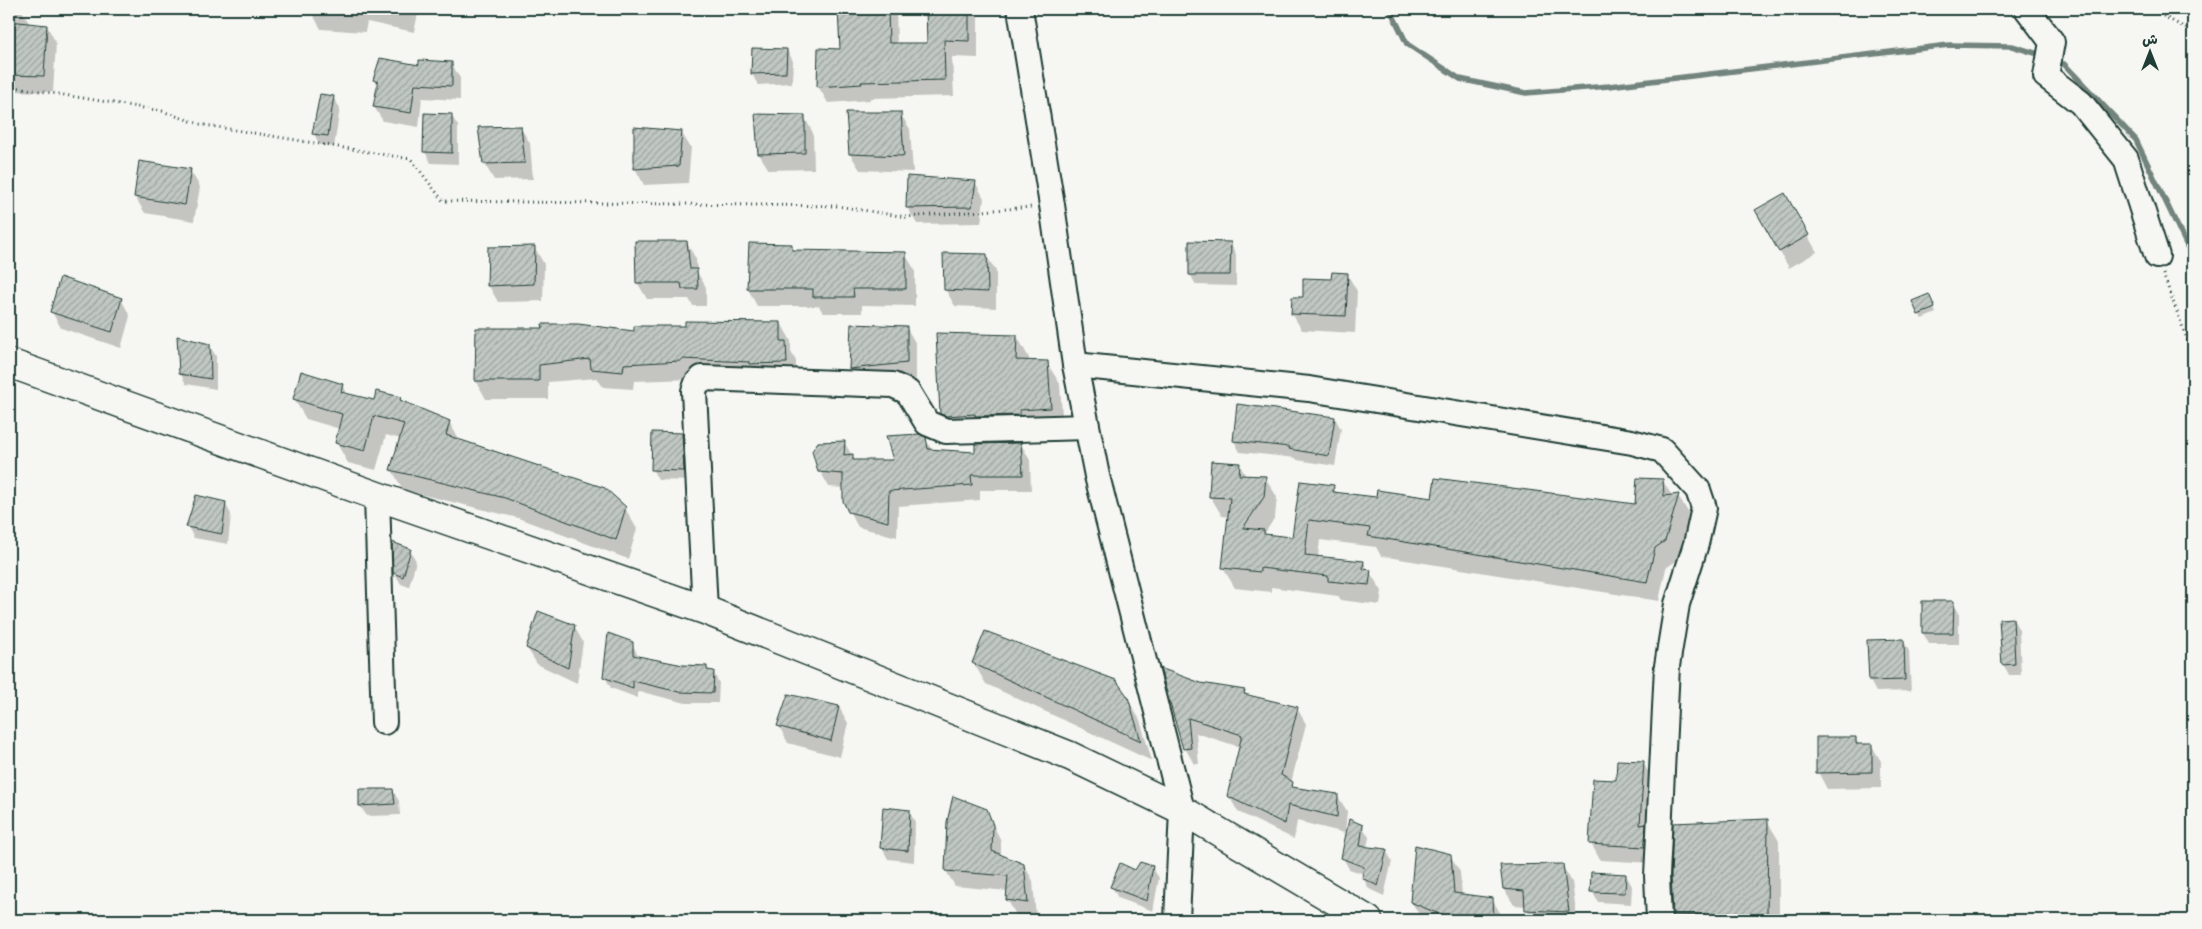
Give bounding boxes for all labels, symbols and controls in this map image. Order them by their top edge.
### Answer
north arrow [2124,28,2174,78]
text: ش [2142,30,2158,50]

